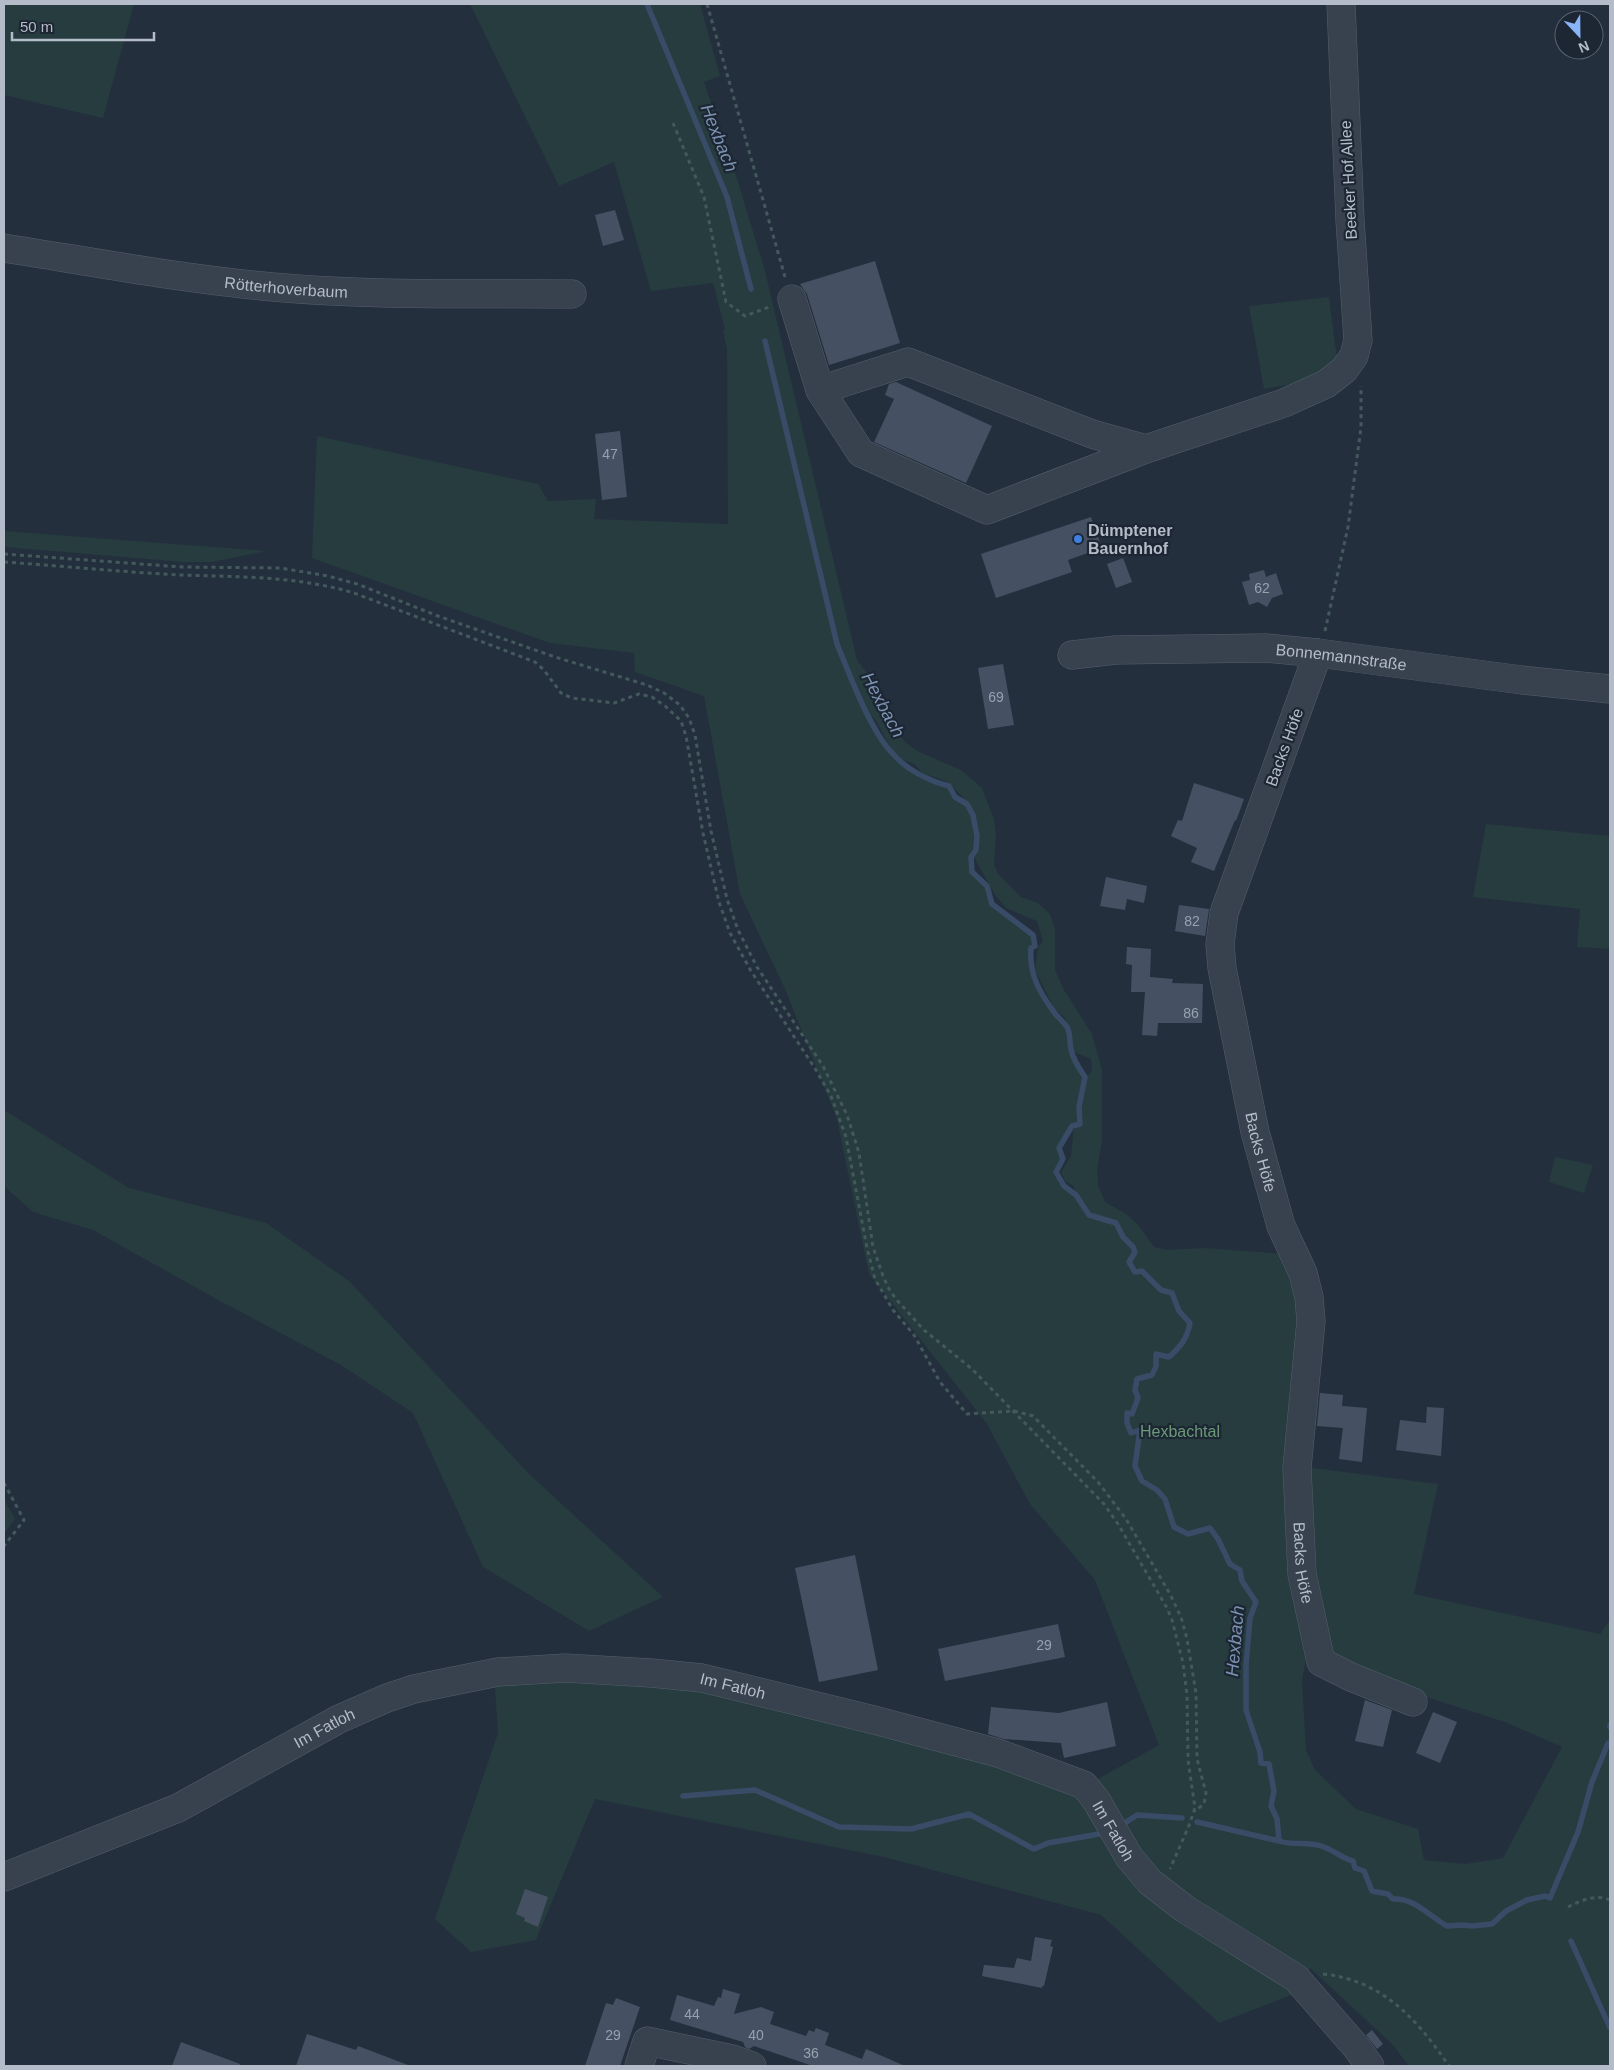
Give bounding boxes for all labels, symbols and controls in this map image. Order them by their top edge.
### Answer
scale bar [12,10,155,42]
north arrow [1554,10,1604,60]
text: 50 m [20,18,53,35]
text: N [1576,38,1592,56]
water label: Hexbach [696,101,742,175]
street label: Beeker Hof Allee [1337,120,1360,240]
street label: Rötterhoverbaum [224,274,348,301]
house number: 47 [602,446,618,462]
place label: Dümptener Bauernhof [1088,522,1172,557]
marker: Dümptener Bauernhof [1072,533,1084,545]
house number: 62 [1254,580,1270,596]
street label: Bonnemannstraße [1275,641,1408,674]
water label: Hexbach [857,669,909,741]
house number: 69 [988,689,1004,705]
street label: Backs Höfe [1262,706,1306,789]
house number: 82 [1184,913,1200,929]
house number: 86 [1183,1005,1199,1021]
street label: Backs Höfe [1242,1111,1279,1194]
park label: Hexbachtal [1140,1423,1220,1440]
street label: Backs Höfe [1291,1522,1316,1605]
water label: Hexbach [1222,1605,1248,1677]
house number: 29 [1036,1637,1052,1653]
street label: Im Fatloh [698,1670,767,1702]
street label: Im Fatloh [291,1705,357,1751]
street label: Im Fatloh [1089,1798,1137,1864]
house number: 44 [684,2006,700,2022]
house number: 29 [605,2027,621,2043]
house number: 40 [748,2027,764,2043]
house number: 36 [803,2045,819,2061]

